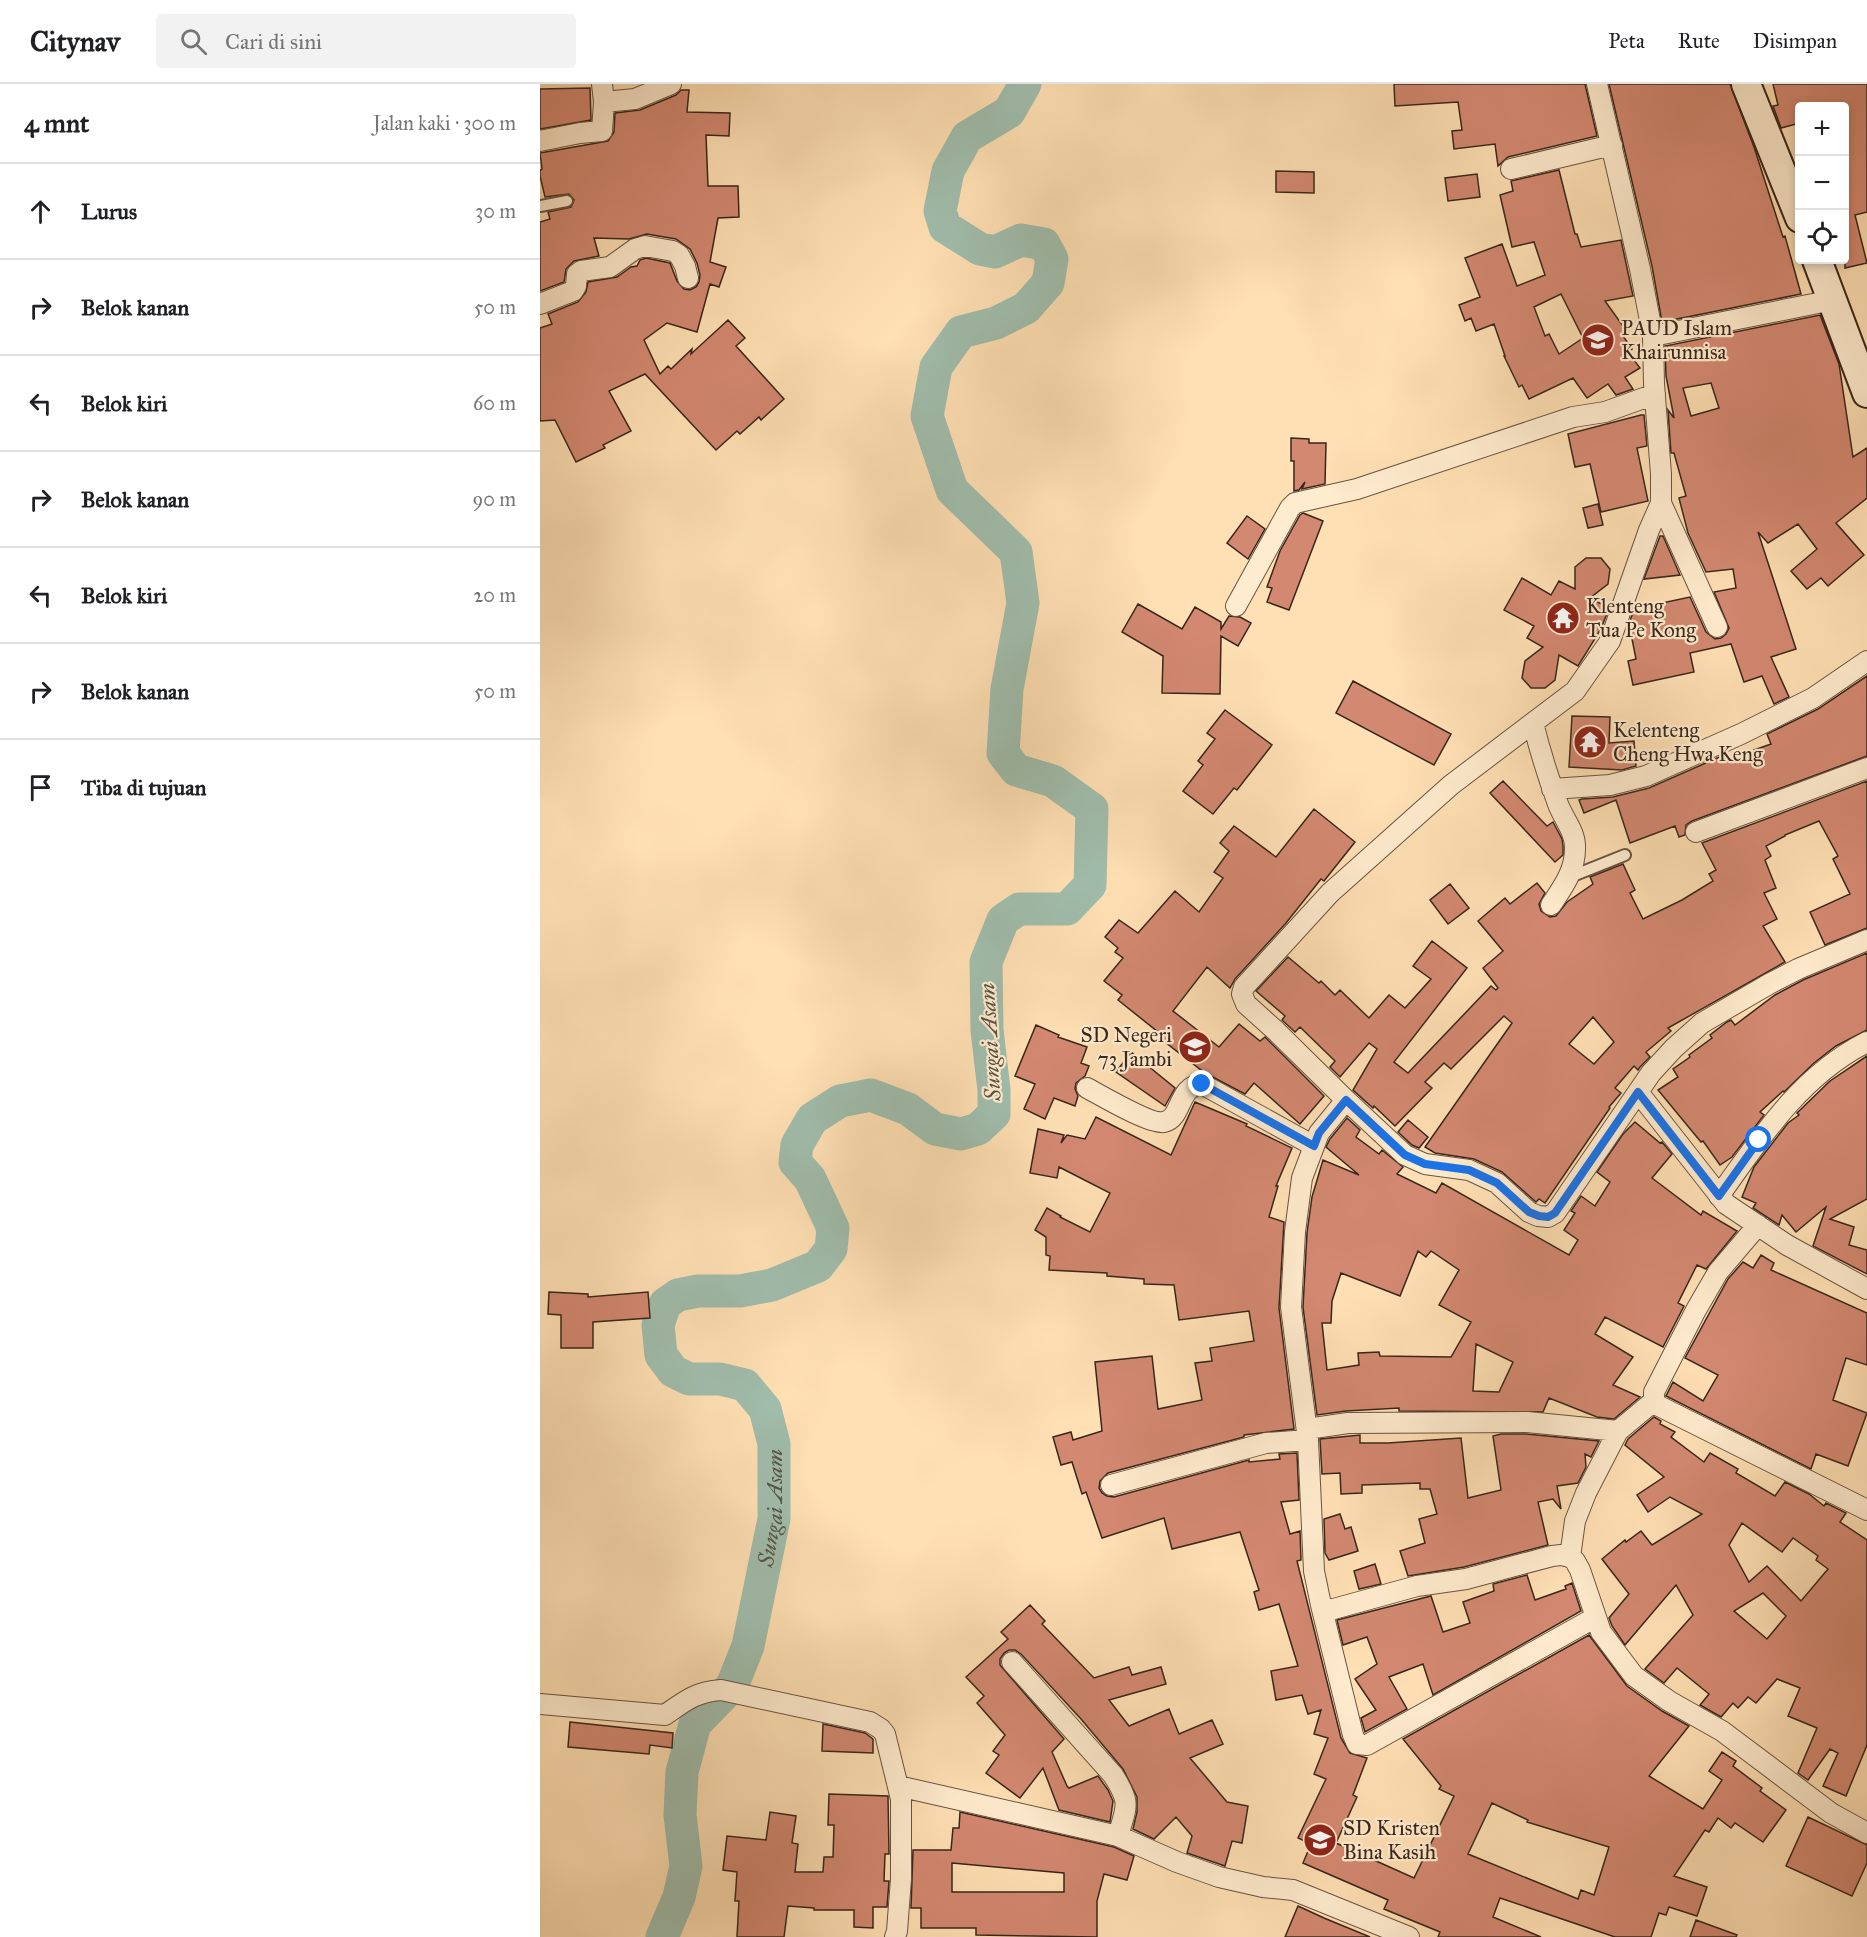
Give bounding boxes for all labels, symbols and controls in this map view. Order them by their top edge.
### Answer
search box [156,14,576,68]
text: Citynav [30,24,120,59]
icon: search [177,25,210,58]
text: Cari di sini [225,28,322,55]
text: Peta [1608,28,1645,54]
text: Rute [1678,28,1720,54]
text: Disimpan [1753,28,1837,54]
map controls [1795,102,1849,264]
button: + [1795,102,1849,156]
text: 4 mnt [24,107,89,139]
text: Jalan kaki · 300 m [373,111,516,135]
button: − [1795,156,1849,210]
icon: ahead [24,195,57,228]
text: Lurus [81,198,137,225]
text: 30 m [475,199,516,223]
button: locate [1795,210,1849,264]
icon: right [24,291,57,324]
text: Belok kanan [81,294,189,321]
text: 50 m [474,295,516,319]
place label: PAUD Islam Khairunnisa [1621,315,1732,365]
school or university icon: PAUD Islam Khairunnisa [1580,322,1616,358]
icon: left [24,387,57,420]
text: Belok kiri [81,390,167,417]
text: 60 m [473,391,516,415]
icon: right [24,483,57,516]
text: Belok kanan [81,486,189,513]
text: 90 m [473,487,516,511]
icon: left [24,579,57,612]
text: Belok kiri [81,582,167,609]
text: 20 m [473,583,516,607]
place label: Klenteng Tua Pe Kong [1586,593,1696,643]
temple icon: Klenteng Tua Pe Kong [1545,600,1581,636]
icon: right [24,675,57,708]
text: Belok kanan [81,678,189,705]
text: 50 m [474,679,516,703]
place label: Kelenteng Cheng Hwa Keng [1613,717,1763,767]
temple icon: Kelenteng Cheng Hwa Keng [1572,724,1608,760]
icon: arrive [24,771,57,804]
text: Tiba di tujuan [81,774,206,801]
water label: Sungai Asam [973,982,1007,1103]
place label: SD Negeri 73 Jambi [1080,1022,1172,1072]
school or university icon: SD Negeri 73 Jambi [1177,1029,1213,1065]
route end [1188,1070,1214,1096]
route start [1745,1126,1771,1152]
water label: Sungai Asam [751,1449,788,1570]
place label: SD Kristen Bina Kasih [1343,1815,1440,1865]
school or university icon: SD Kristen Bina Kasih [1302,1822,1338,1858]

